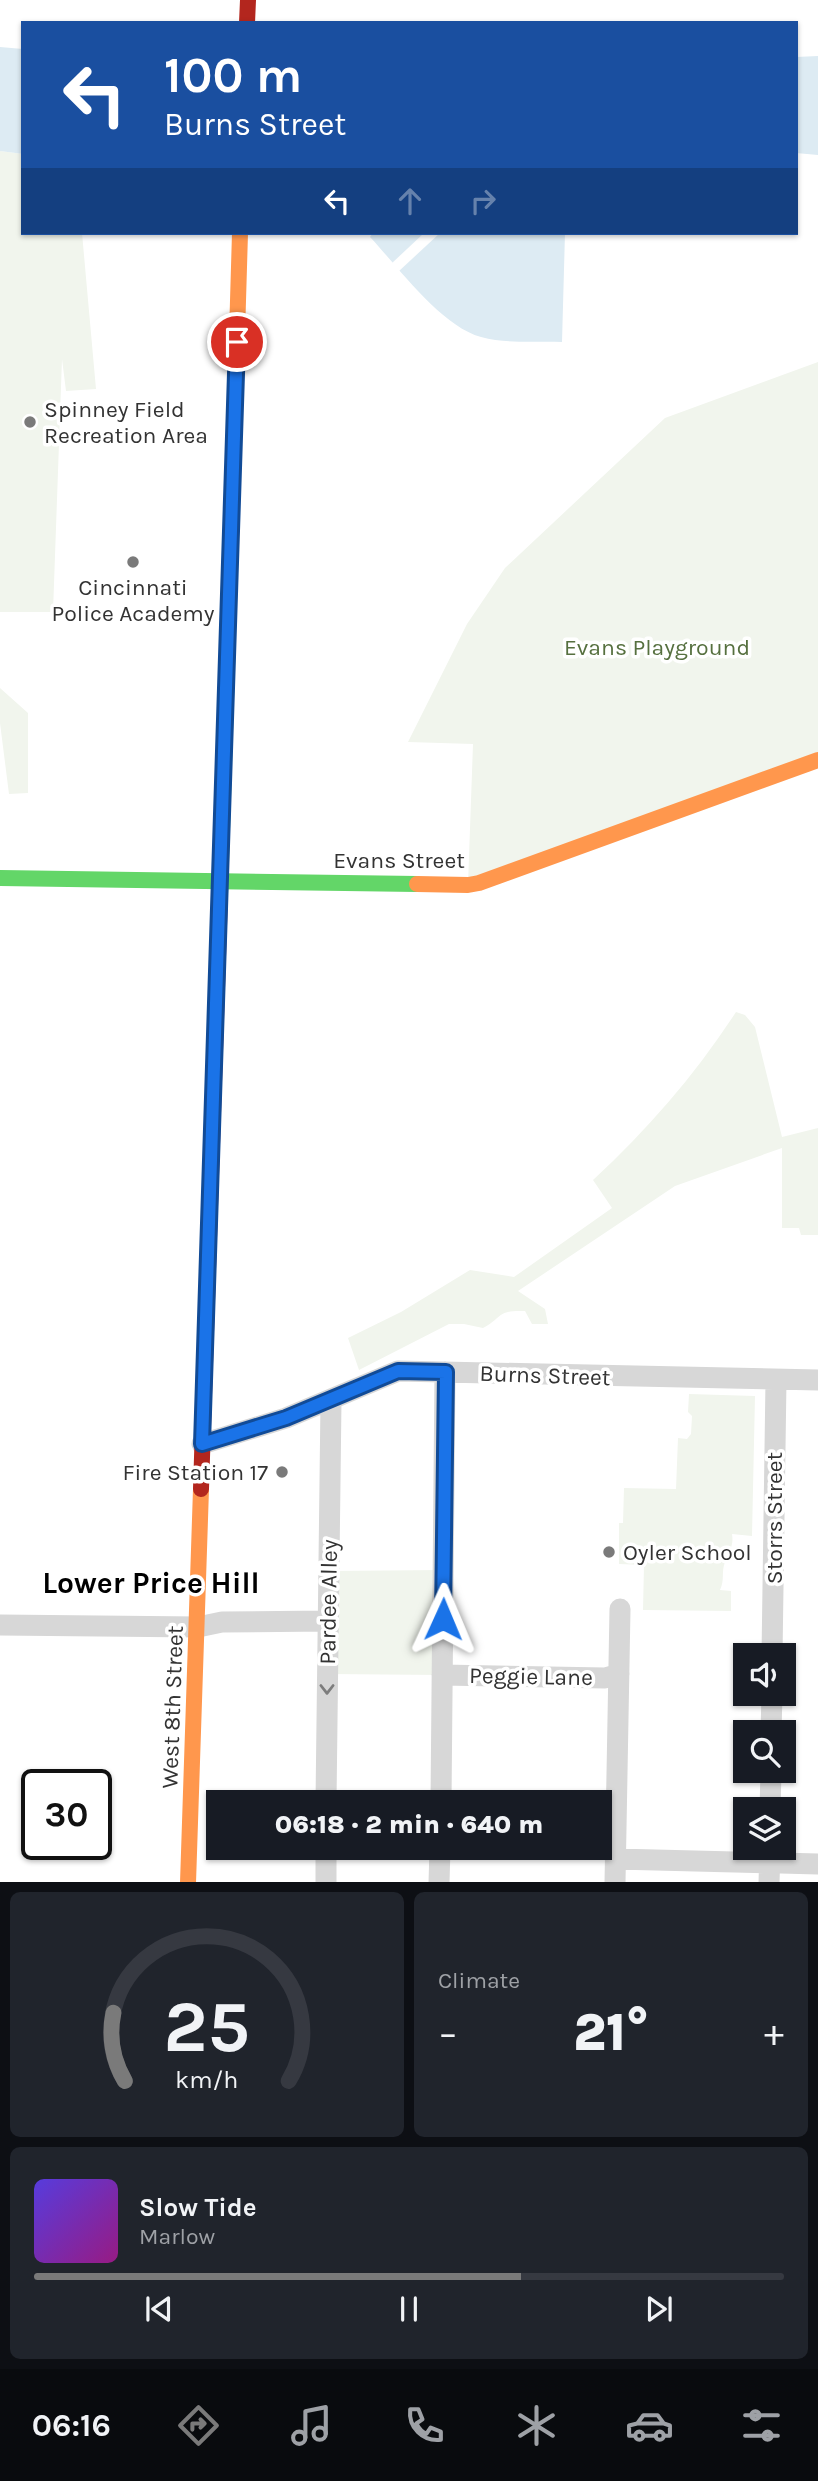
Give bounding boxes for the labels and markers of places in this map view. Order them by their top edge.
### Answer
pin [207,312,267,372]
place label: Spinney Field Recreation Area [44,396,208,449]
marker: Spinney Field Recreation Area [22,414,38,430]
marker: Cincinnati Police Academy [125,554,141,570]
place label: Cincinnati Police Academy [51,574,215,627]
place label: Fire Station 17 [122,1459,268,1486]
marker: Fire Station 17 [274,1464,290,1480]
place label: Oyler School [623,1539,752,1566]
marker: Oyler School [601,1544,617,1560]

